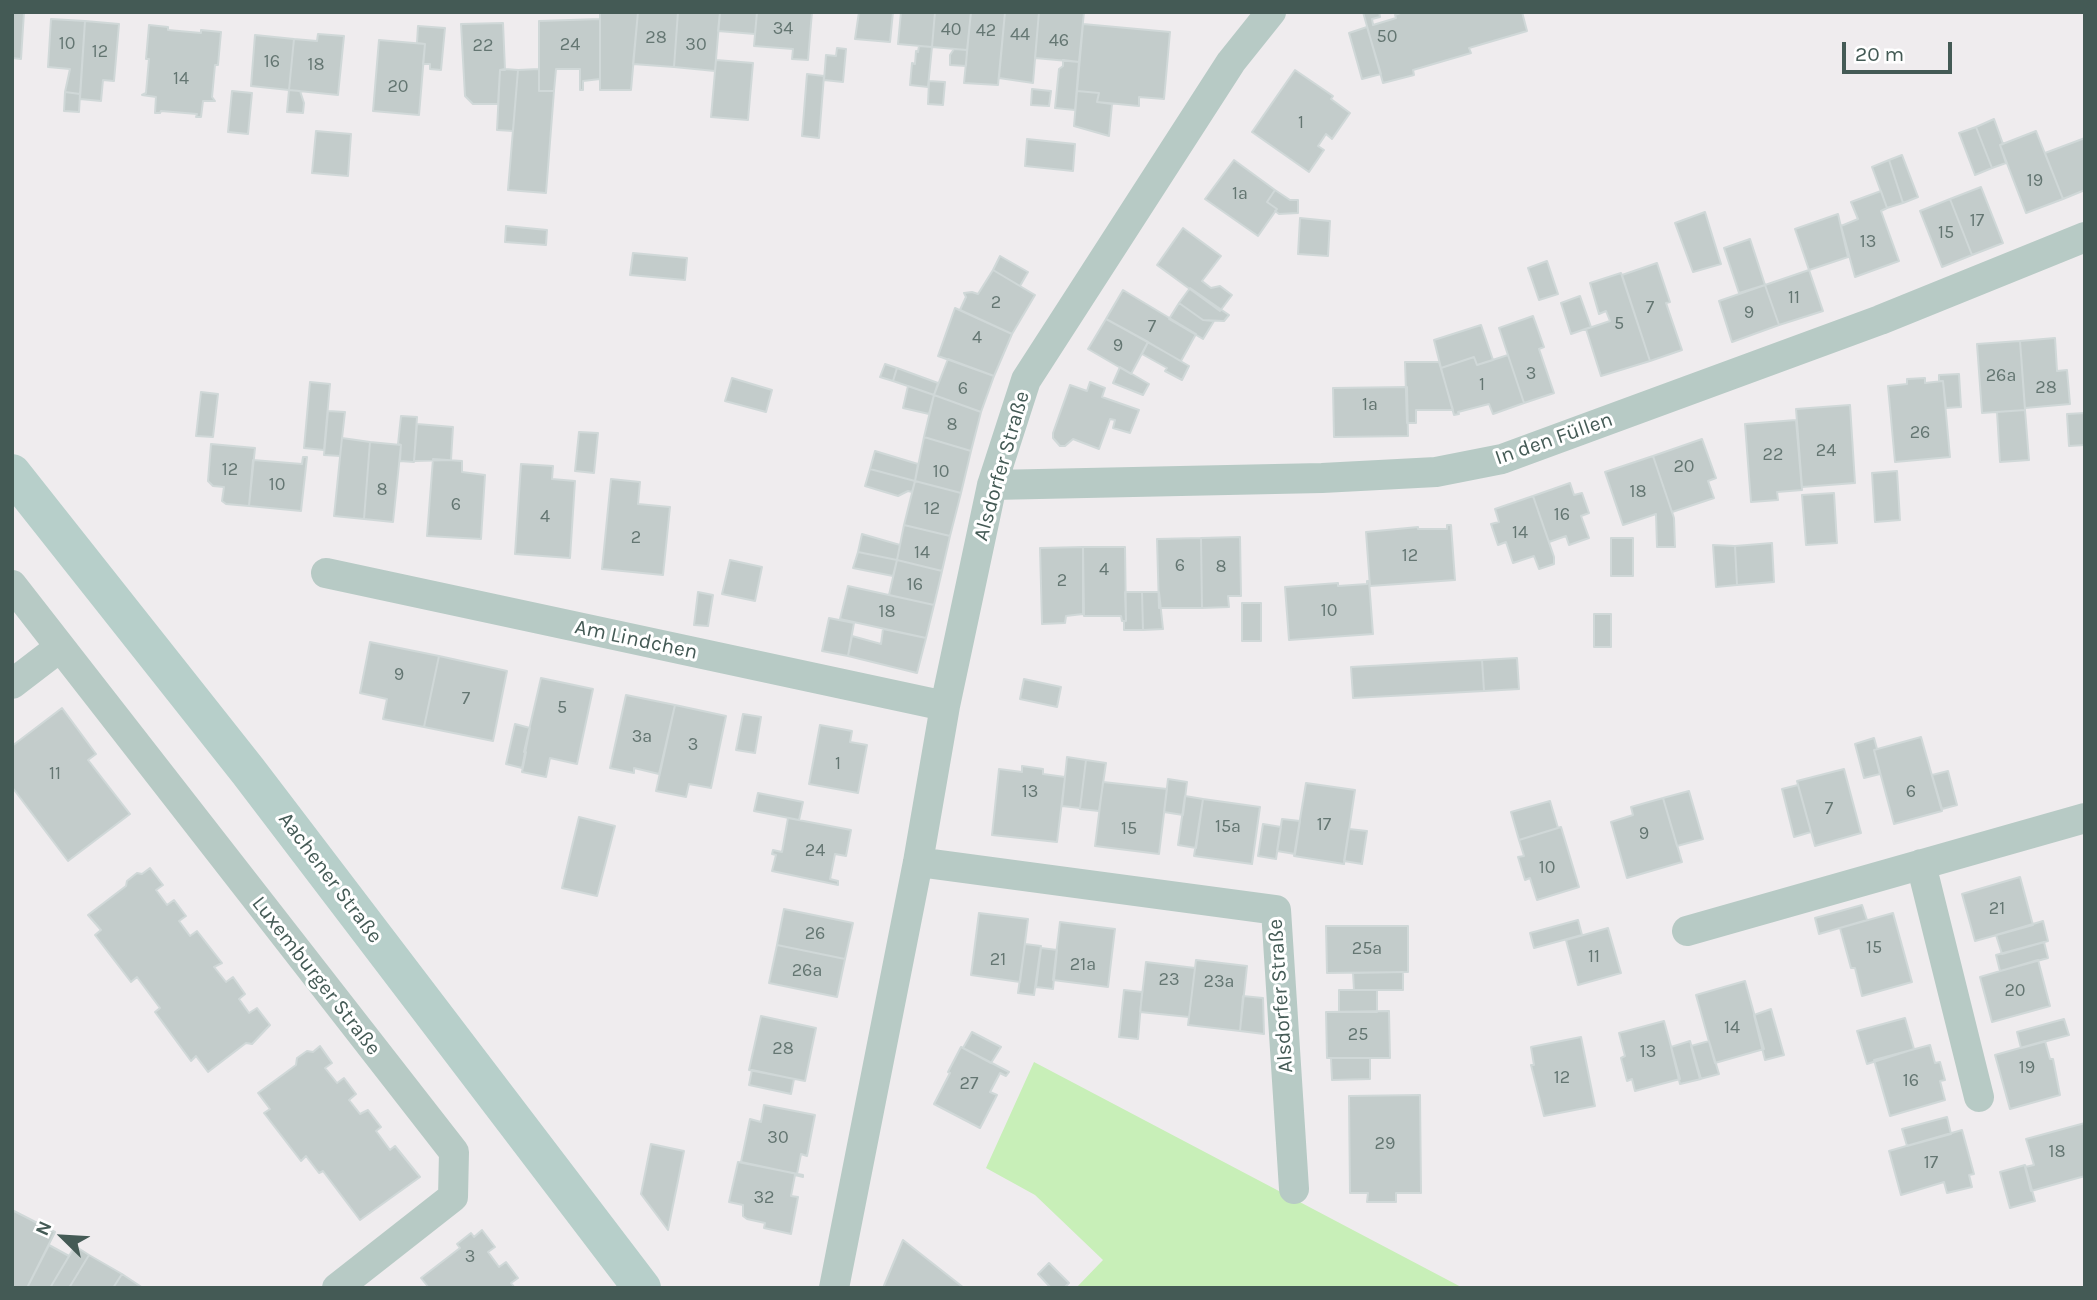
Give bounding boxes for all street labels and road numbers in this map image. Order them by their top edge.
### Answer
street label: Alsdorfer Straße [969,388,1035,544]
street label: In den Füllen [1492,407,1616,471]
street label: Am Lindchen [572,615,700,665]
street label: Aachener Straße [273,808,387,948]
street label: Luxemburger Straße [246,892,386,1060]
street label: Alsdorfer Straße [1263,918,1299,1074]

